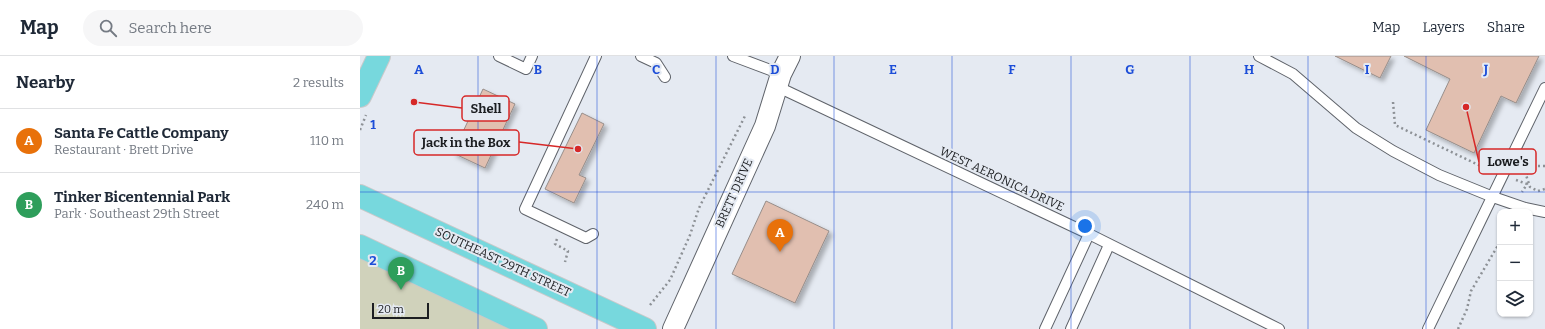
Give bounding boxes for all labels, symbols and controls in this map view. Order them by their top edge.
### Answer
search box [83,10,363,46]
text: Map [20,16,59,39]
icon: search [97,17,119,39]
text: Search here [129,19,212,37]
text: Map [1372,19,1400,36]
text: Layers [1422,19,1465,36]
text: Share [1487,19,1525,36]
text: A [414,62,424,77]
text: B [534,62,542,77]
text: C [652,62,660,77]
text: D [770,62,780,77]
text: E [889,62,897,77]
text: F [1008,62,1016,77]
text: G [1125,62,1135,77]
text: H [1244,62,1254,77]
text: I [1365,62,1370,77]
text: J [1483,62,1489,77]
text: Nearby [16,72,75,93]
text: 2 results [293,75,344,90]
callout: Shell [462,96,509,121]
text: Shell [470,101,502,116]
text: 1 [370,117,376,132]
text: Santa Fe Cattle Company [54,124,229,142]
callout: Jack in the Box [414,130,519,155]
text: A [24,133,34,148]
text: 110 m [310,133,344,148]
text: Jack in the Box [421,135,511,150]
text: Restaurant · Brett Drive [54,142,193,157]
street label: WEST AERONICA DRIVE [938,144,1066,214]
callout: Lowe's [1479,149,1536,174]
text: Lowe's [1487,154,1529,169]
street label: BRETT DRIVE [712,156,756,230]
text: Tinker Bicentennial Park [54,188,230,206]
text: B [25,197,33,212]
text: 240 m [306,197,344,212]
text: Park · Southeast 29th Street [54,206,220,221]
map controls [1497,209,1533,317]
button: + [1497,209,1533,245]
your location [1075,216,1095,236]
pin: A [767,219,793,252]
street label: SOUTHEAST 29TH STREET [433,224,573,300]
button: − [1497,245,1533,281]
text: 2 [369,253,377,268]
pin: B [388,257,414,290]
button: layers [1497,281,1533,317]
scale bar [372,301,429,320]
text: 20 m [378,303,404,316]

